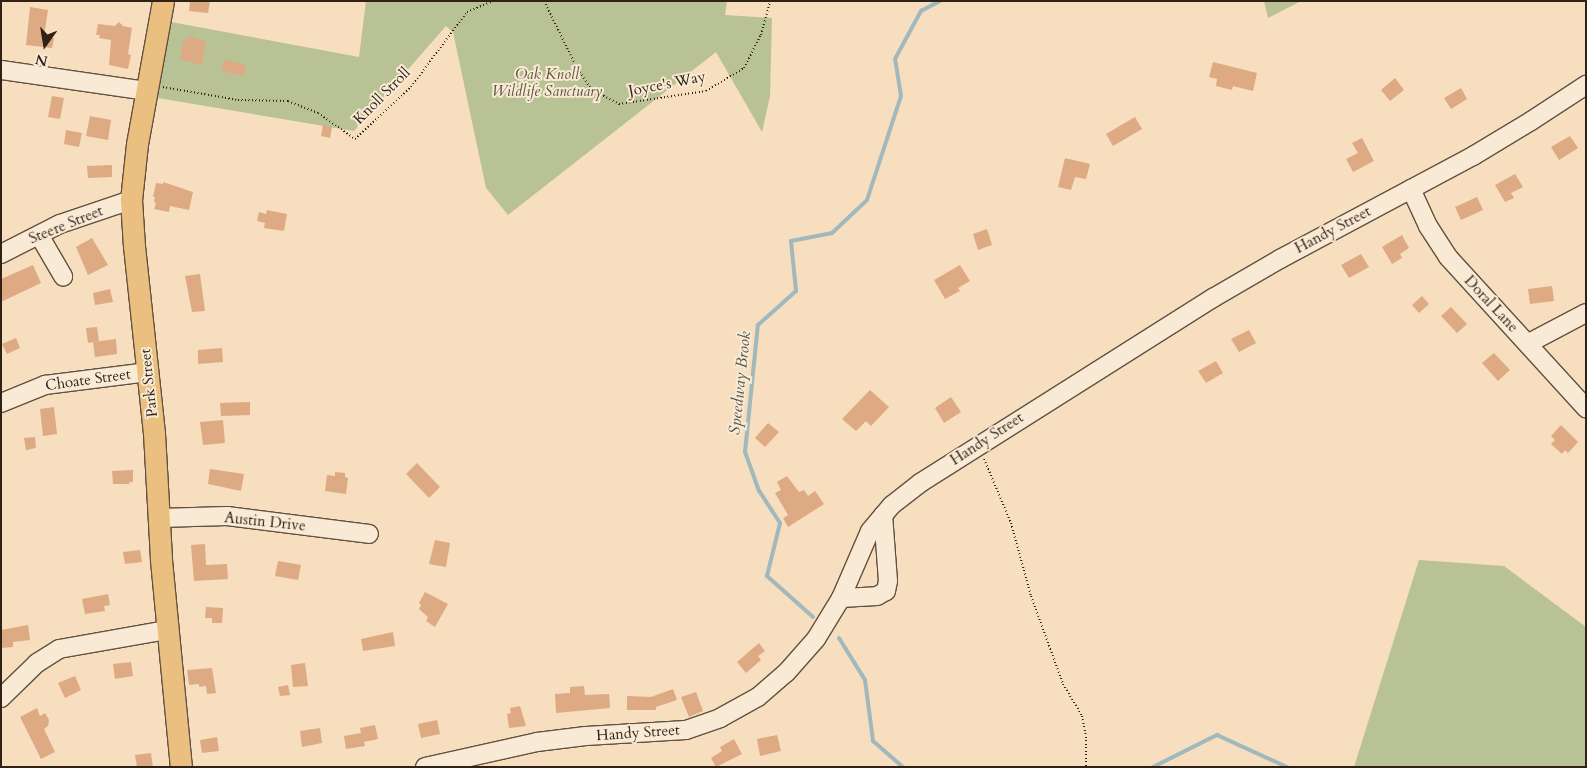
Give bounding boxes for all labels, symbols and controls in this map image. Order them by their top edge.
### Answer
north arrow [20,20,70,70]
text: N [33,49,50,71]
street label: Knoll Stroll [350,64,414,128]
park label: Oak Knoll Wildlife Sanctuary [492,65,602,100]
street label: Joyce's Way [627,68,707,100]
street label: Steere Street [26,202,106,248]
street label: Handy Street [1292,202,1374,258]
street label: Doral Lane [1460,272,1522,336]
water label: Speedway Brook [725,330,755,436]
street label: Park Street [136,348,162,418]
street label: Choate Street [44,365,132,395]
street label: Handy Street [947,409,1027,469]
street label: Austin Drive [223,509,307,535]
street label: Handy Street [596,721,680,745]

